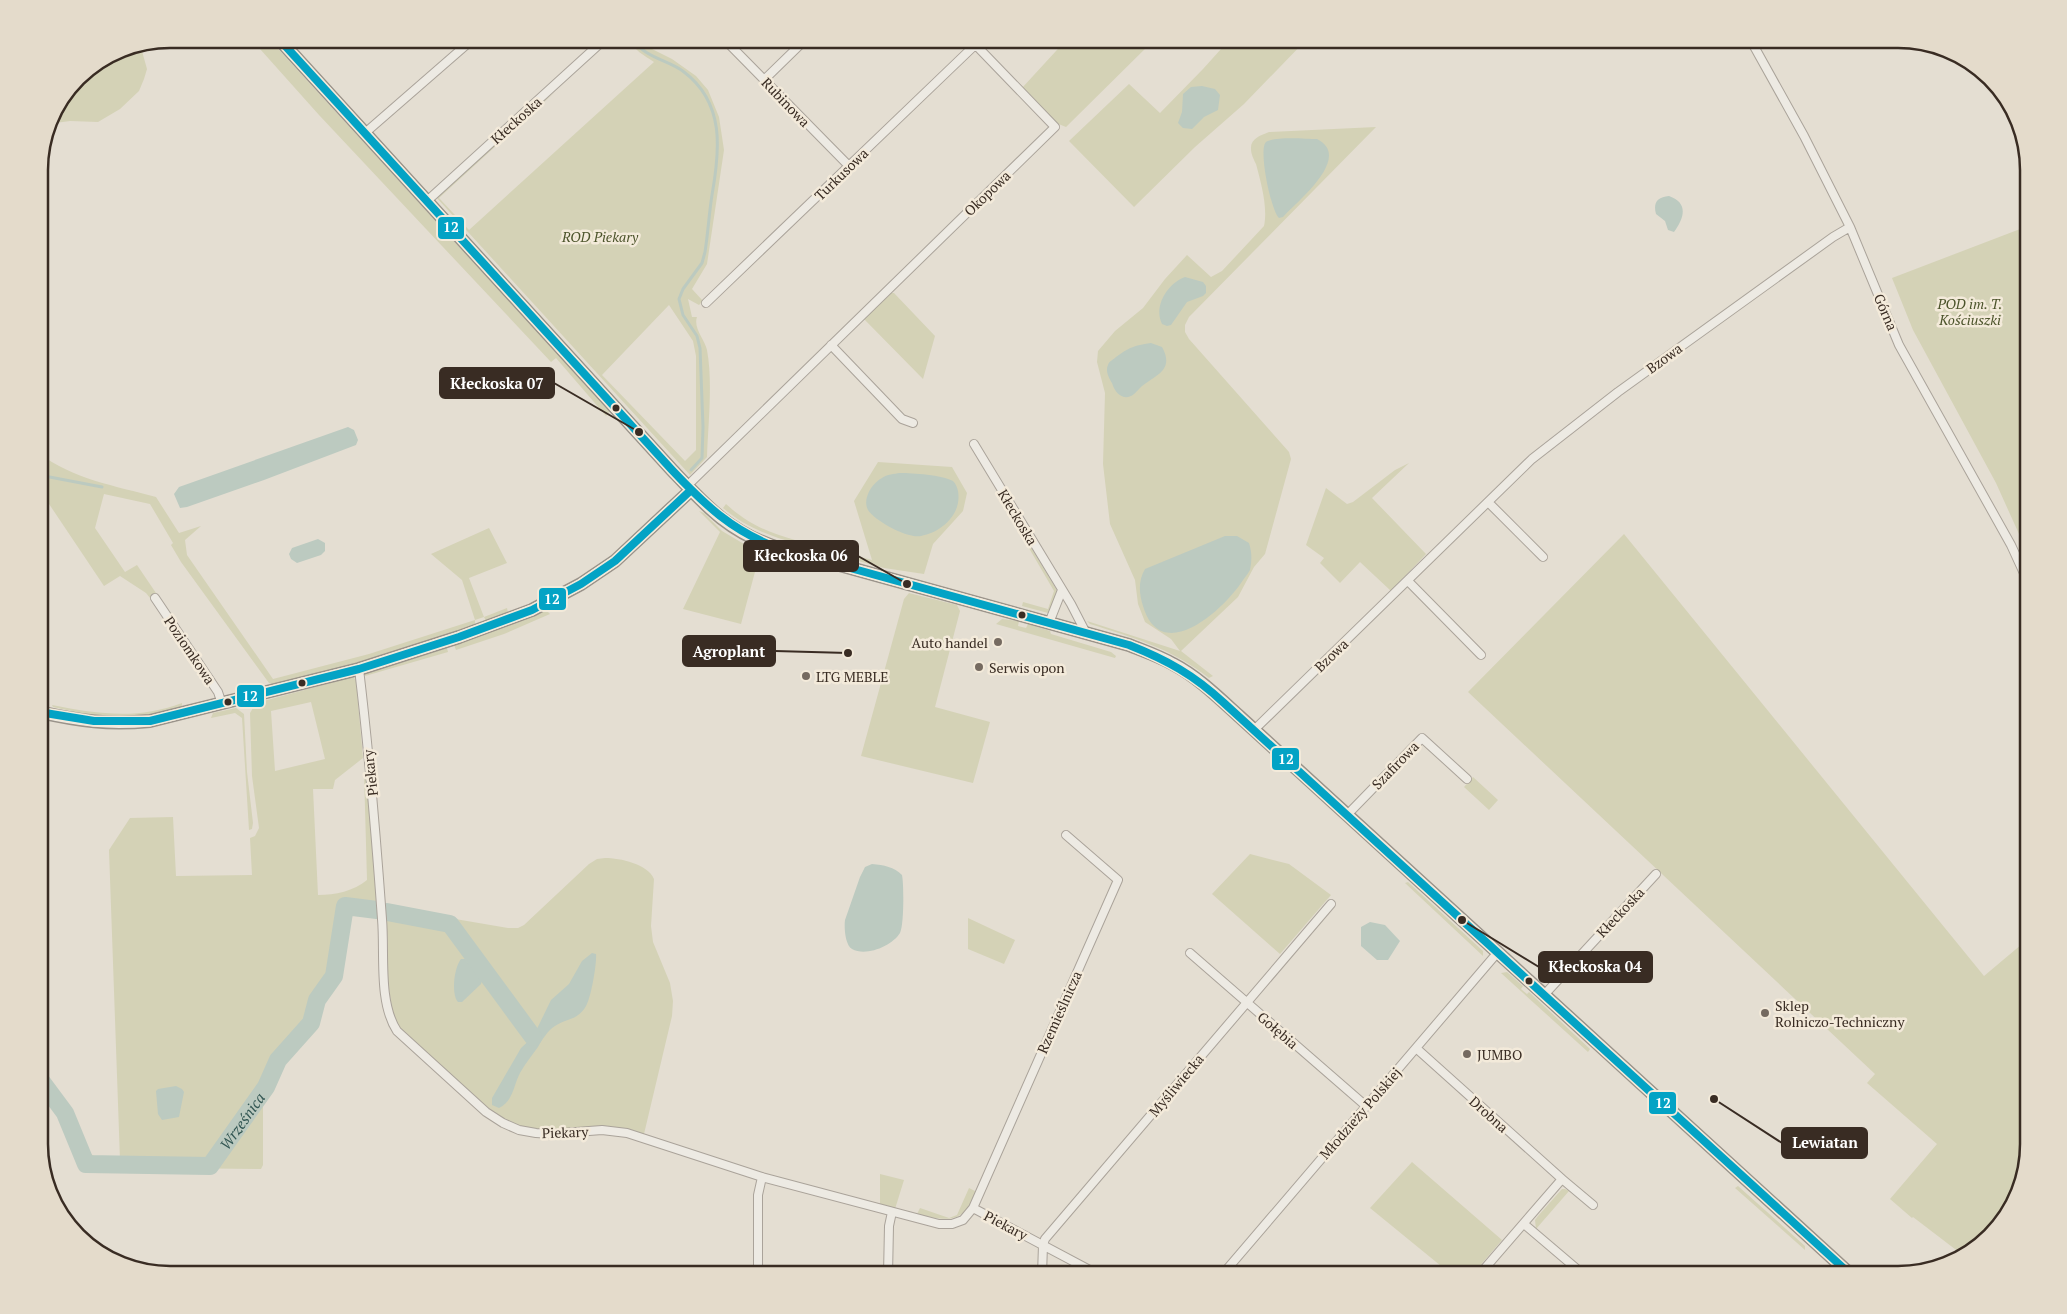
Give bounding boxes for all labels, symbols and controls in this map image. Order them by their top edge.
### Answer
street label: Rubinowa [758,73,814,131]
street label: Kłeckoska [486,92,546,148]
street label: Turkusowa [810,144,872,204]
street label: Okopowa [960,166,1014,220]
line badge: 12 [437,216,465,240]
text: 12 [443,217,459,236]
park label: ROD Piekary [561,227,639,246]
street label: Górna [1870,291,1902,333]
park label: POD im. T. Kościuszki [1937,294,2002,329]
street label: Bzowa [1642,339,1686,377]
callout: Kłeckoska 07 [440,368,554,398]
text: Kłeckoska 07 [450,373,544,393]
unlabelled marker [611,403,621,413]
street label: Kłeckoska [994,485,1042,549]
callout: Kłeckoska 06 [744,541,858,571]
text: Kłeckoska 06 [754,545,848,565]
line badge: 12 [538,587,567,611]
text: 12 [544,589,560,608]
unlabelled marker [1017,610,1027,620]
street label: Poziomkowa [160,612,220,688]
place label: Auto handel [911,633,988,652]
street label: Bzowa [1310,634,1352,676]
callout: Agroplant [683,636,775,666]
marker: Auto handel [992,636,1004,648]
text: Agroplant [693,641,765,661]
place label: Serwis opon [989,658,1065,677]
marker: Serwis opon [973,661,985,673]
place label: LTG MEBLE [816,667,888,686]
marker: LTG MEBLE [800,670,812,682]
unlabelled marker [297,678,307,688]
line badge: 12 [236,684,265,708]
text: 12 [242,686,258,705]
unlabelled marker [223,697,233,707]
street label: Szafirowa [1367,737,1423,793]
line badge: 12 [1271,747,1300,771]
street label: Piekary [358,748,382,797]
text: 12 [1278,749,1294,768]
street label: Kłeckoska [1592,883,1648,941]
callout: Kłeckoska 04 [1539,952,1652,982]
text: Kłeckoska 04 [1548,956,1642,976]
street label: Rzemieślnicza [1032,968,1086,1056]
unlabelled marker [1524,976,1534,986]
place label: Sklep Rolniczo-Techniczny [1775,996,1905,1031]
street label: Gołębia [1254,1007,1302,1053]
marker: Sklep Rolniczo-Techniczny [1759,1007,1771,1019]
place label: JUMBO [1477,1045,1522,1064]
marker: JUMBO [1461,1048,1473,1060]
street label: Myśliwiecka [1144,1050,1208,1120]
street label: Młodzieży Polskiej [1315,1063,1405,1163]
water label: Wrześnica [215,1088,269,1154]
line badge: 12 [1648,1091,1677,1115]
street label: Drobna [1466,1092,1512,1136]
text: 12 [1655,1093,1671,1112]
street label: Piekary [541,1122,590,1142]
callout: Lewiatan [1782,1128,1867,1158]
text: Lewiatan [1792,1132,1858,1152]
street label: Piekary [981,1206,1032,1245]

